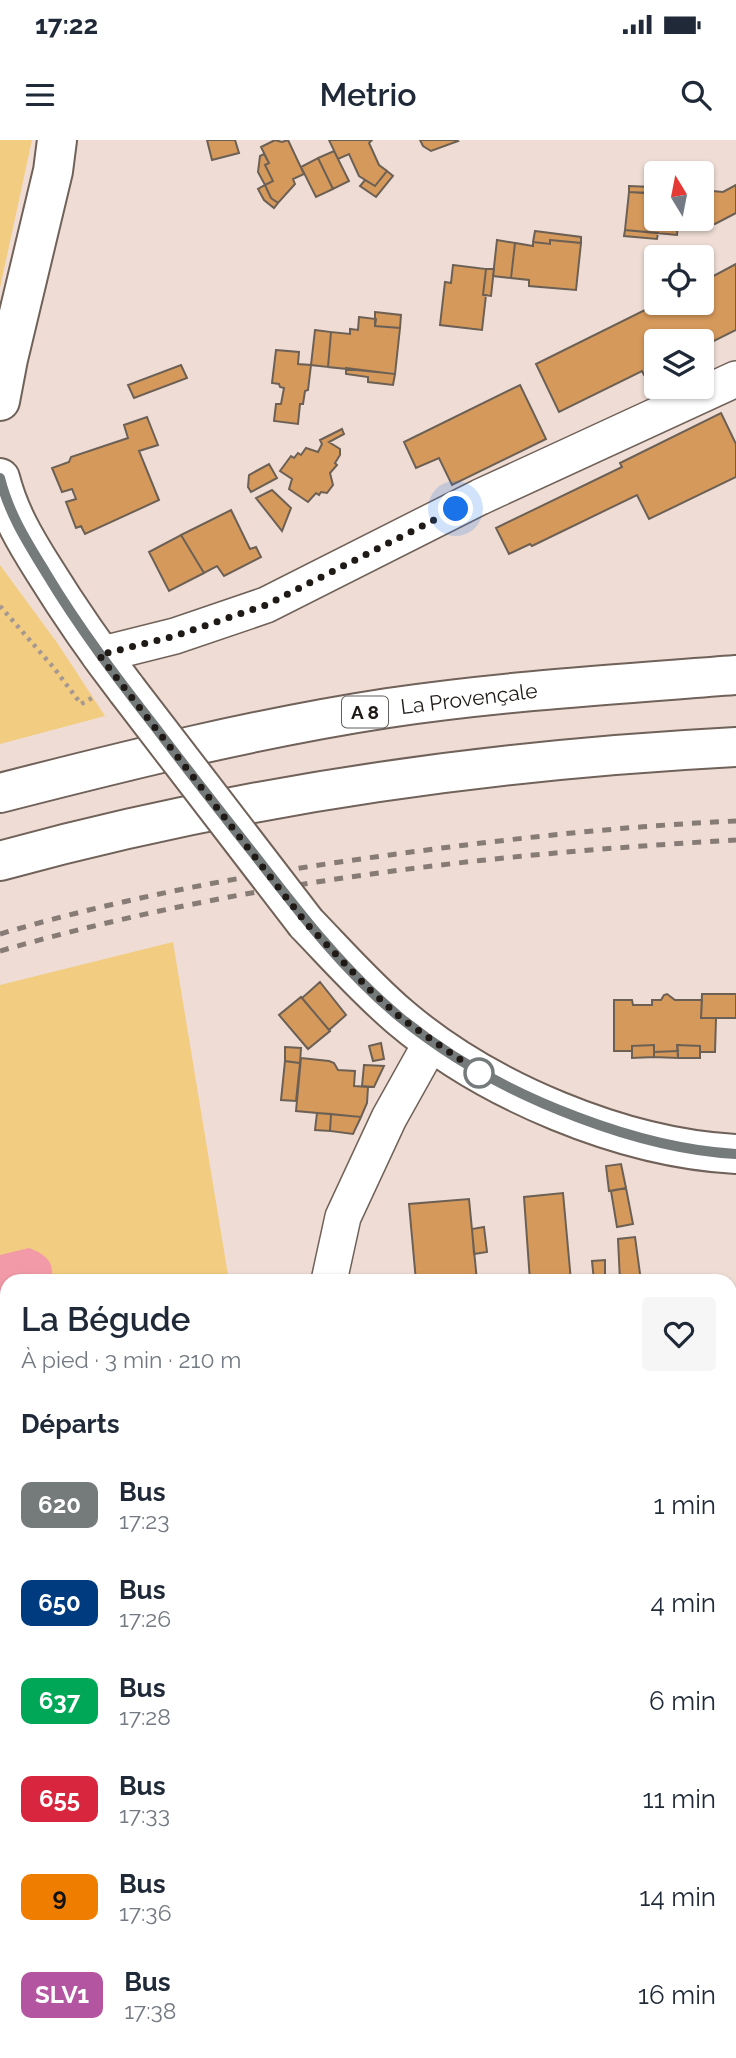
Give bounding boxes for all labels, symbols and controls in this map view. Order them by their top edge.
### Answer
text: 17:22 [35,10,98,40]
icon: menu [21,76,59,114]
text: Metrio [319,76,417,113]
icon: search [677,76,715,114]
north arrow [644,161,714,231]
map controls [644,161,714,399]
button: locate [644,245,714,315]
button: layers [644,329,714,399]
your location [438,491,473,526]
street label: La Provençale [399,678,539,719]
road number: A 8 [342,696,388,727]
unlabelled marker [464,1058,494,1088]
button: heart [642,1297,716,1371]
text: La Bégude [21,1300,190,1339]
text: À pied · 3 min · 210 m [21,1346,241,1373]
text: Départs [21,1409,120,1439]
text: Bus [119,1477,166,1507]
text: 620 [38,1490,81,1519]
text: 1 min [654,1490,716,1520]
text: 17:23 [119,1507,170,1534]
text: Bus [119,1575,166,1605]
text: 650 [38,1588,81,1617]
text: 4 min [650,1588,716,1618]
text: 17:26 [119,1605,171,1632]
text: Bus [119,1673,166,1703]
text: 637 [39,1686,80,1715]
text: 6 min [649,1686,716,1716]
text: 17:28 [119,1703,171,1730]
text: Bus [119,1771,166,1801]
text: 655 [39,1784,80,1813]
text: 11 min [642,1784,716,1814]
text: 17:33 [119,1801,170,1828]
text: Bus [119,1869,166,1899]
text: 9 [52,1882,67,1911]
text: 14 min [639,1882,716,1912]
text: 17:36 [119,1899,172,1926]
text: Bus [124,1967,171,1997]
text: SLV1 [35,1980,89,2009]
text: 16 min [638,1980,716,2010]
text: 17:38 [124,1997,176,2024]

